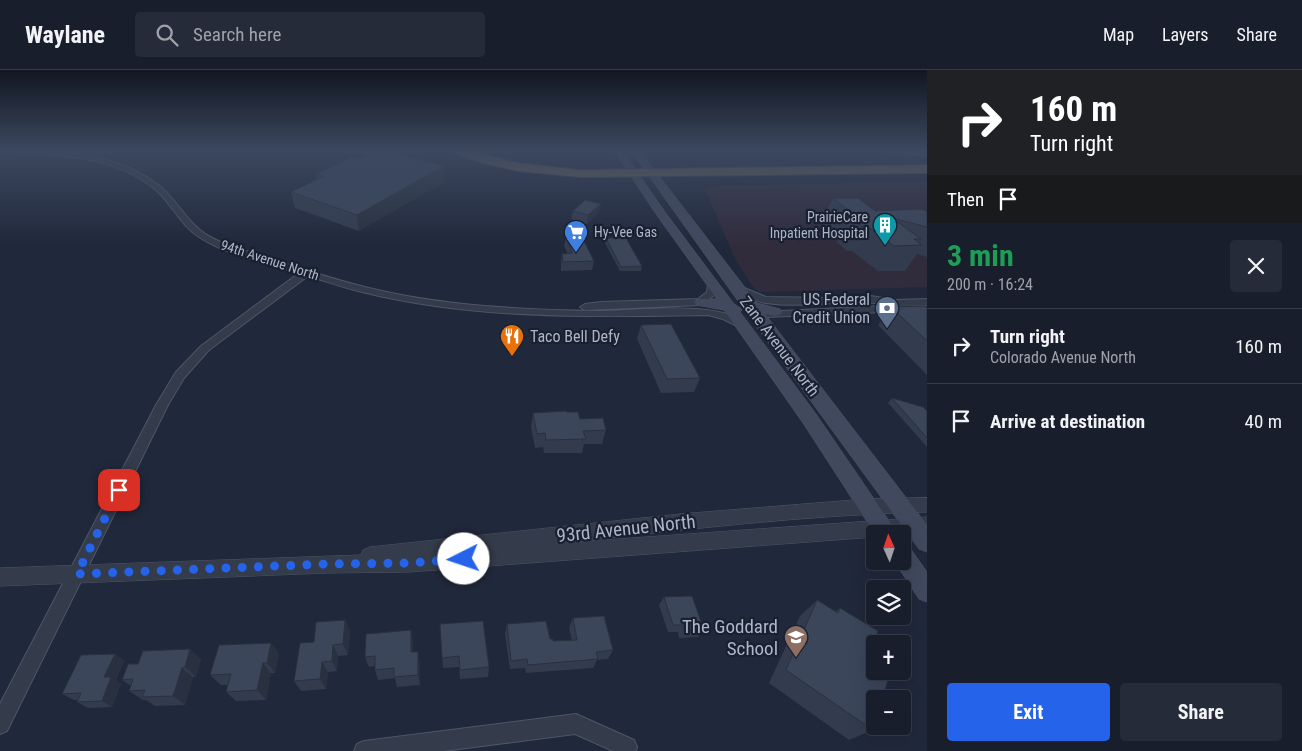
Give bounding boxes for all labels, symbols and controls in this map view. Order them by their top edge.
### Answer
search box [135,12,485,57]
text: Waylane [25,21,105,49]
icon: search [153,21,181,49]
text: Search here [193,23,281,46]
text: Map [1103,24,1134,45]
text: Layers [1162,24,1209,45]
text: Share [1237,24,1277,45]
text: 160 m [1030,89,1117,130]
icon: right [947,90,1012,155]
text: Turn right [1030,131,1113,156]
icon: arrive [994,185,1022,213]
text: Then [947,188,984,211]
place label: PrairieCare Inpatient Hospital [770,209,868,241]
building icon: PrairieCare Inpatient Hospital [872,212,898,246]
supermarket icon: Hy-Vee Gas [563,219,589,253]
place label: Hy-Vee Gas [594,224,657,240]
street label: 94th Avenue North [219,237,321,283]
text: 3 min [947,238,1014,273]
button: close [1230,240,1282,292]
text: 200 m · 16:24 [947,275,1033,294]
place label: US Federal Credit Union [793,290,870,327]
street label: Zane Avenue North [736,293,823,400]
bank icon: US Federal Credit Union [874,295,900,329]
restaurant icon: Taco Bell Defy [499,323,525,357]
text: Turn right [990,325,1065,348]
place label: Taco Bell Defy [530,327,620,346]
icon: right [947,332,975,360]
text: 160 m [1235,335,1282,358]
text: Colorado Avenue North [990,348,1136,367]
icon: arrive [947,407,975,435]
text: Arrive at destination [990,410,1145,433]
text: 40 m [1245,410,1282,433]
pin [98,469,140,511]
icon: arrive [105,476,133,504]
street label: 93rd Avenue North [555,510,697,547]
north arrow [866,525,911,570]
map controls [866,525,911,735]
position arrow [437,532,489,584]
button: layers [866,580,911,625]
place label: The Goddard School [682,615,778,660]
school or university icon: The Goddard School [783,624,809,658]
button: + [866,635,911,680]
button: Exit [947,683,1110,741]
button: Share [1120,683,1282,741]
button: − [866,690,911,735]

